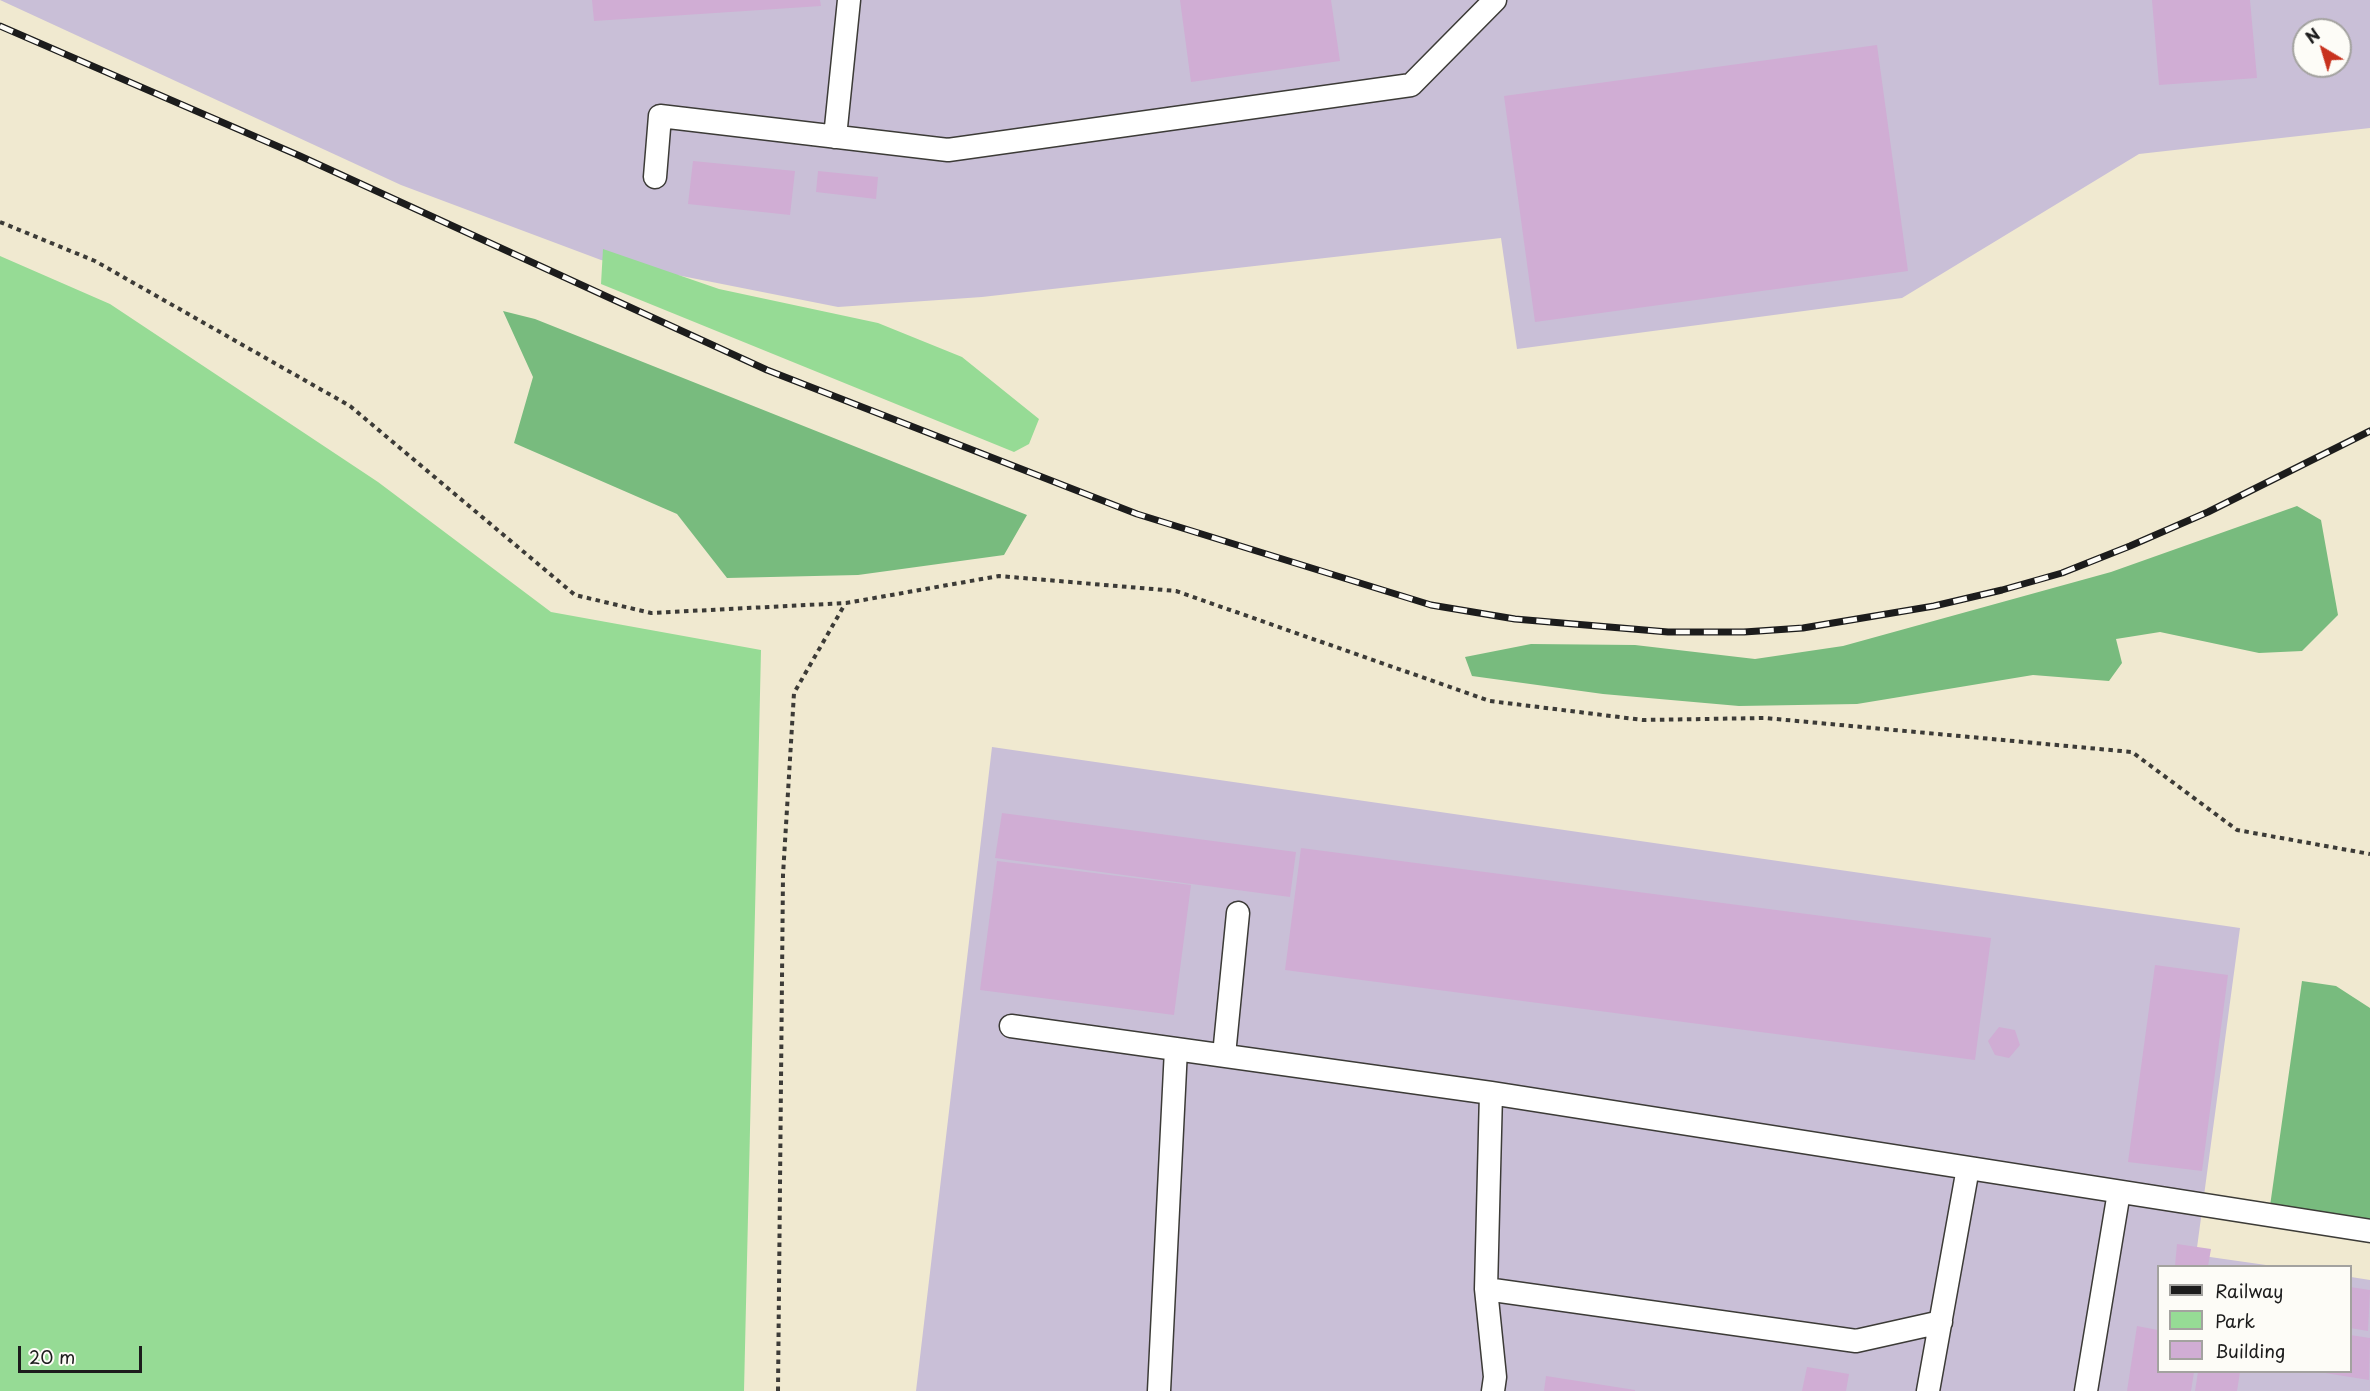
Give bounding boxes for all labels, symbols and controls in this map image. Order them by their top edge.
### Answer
north arrow [2292,18,2352,78]
text: N [2300,22,2325,49]
legend [2157,1265,2352,1373]
text: Railway [2215,1277,2283,1304]
text: Park [2215,1307,2255,1334]
scale bar [21,1334,146,1372]
text: Building [2215,1337,2285,1364]
text: 20 m [29,1343,75,1370]

